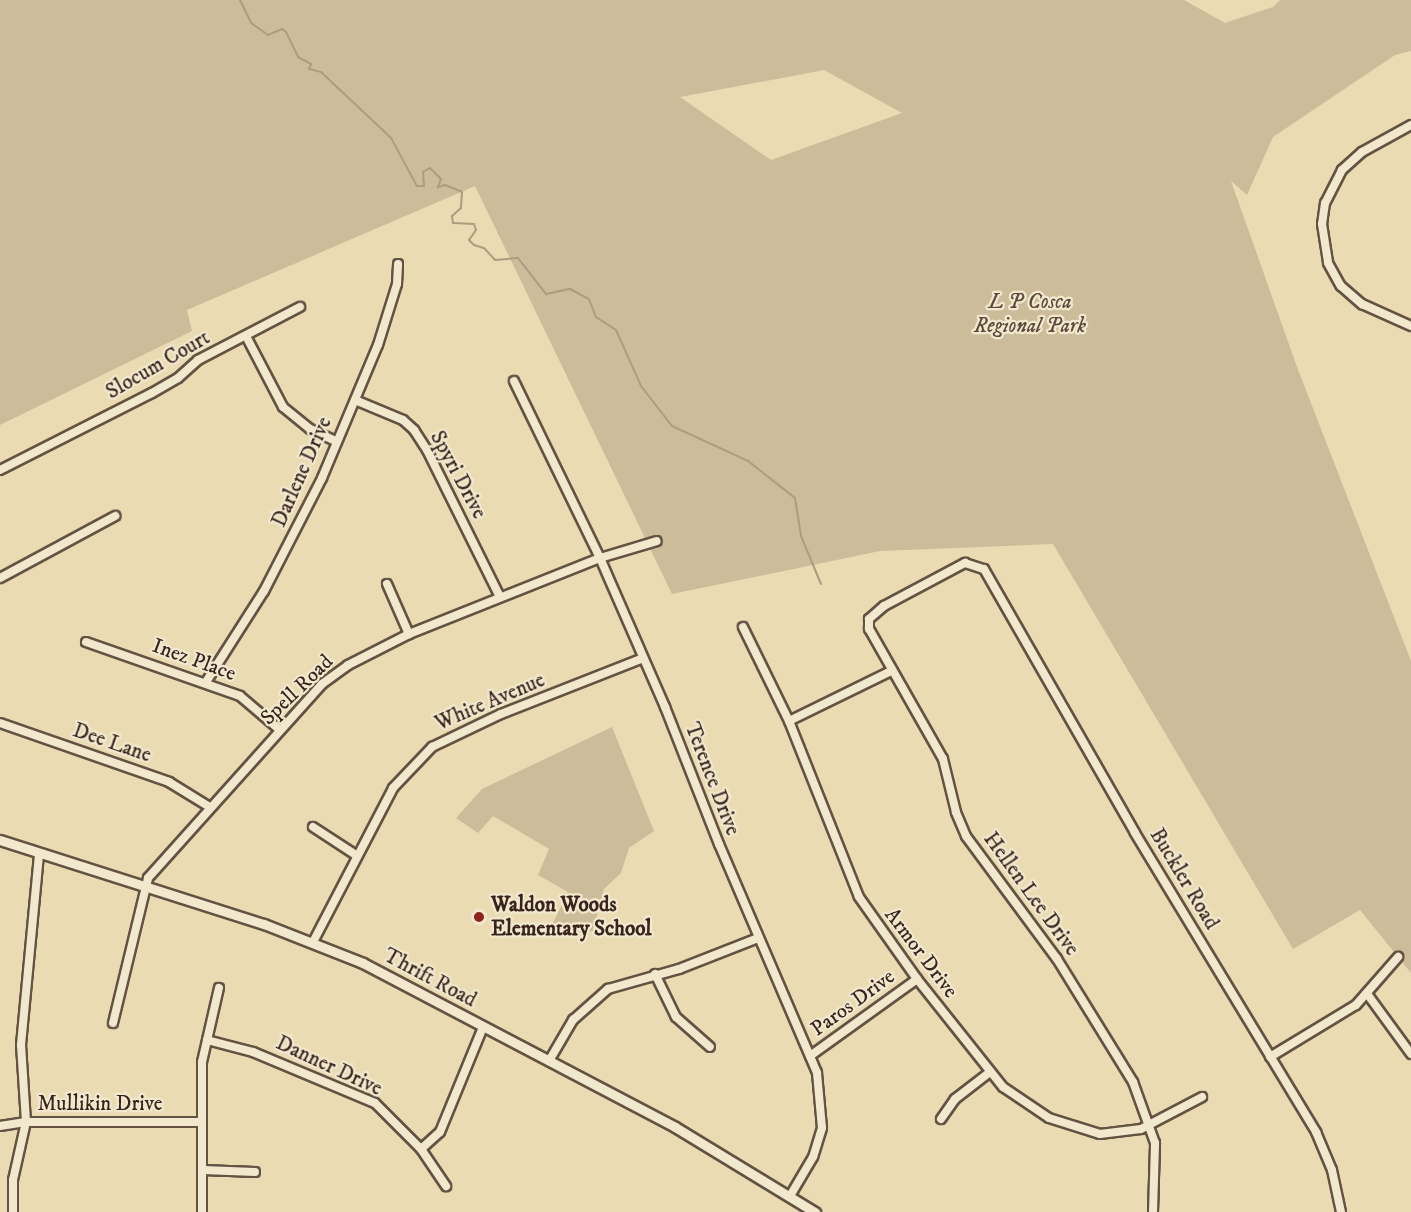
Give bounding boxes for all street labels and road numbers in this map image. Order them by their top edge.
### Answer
street label: Slocum Court [102,325,214,405]
street label: Darlene Drive [266,413,338,531]
street label: Spyri Drive [424,427,492,523]
street label: Inez Place [149,633,239,687]
street label: Spell Road [256,649,338,731]
street label: White Avenue [431,668,549,736]
street label: Dee Lane [70,718,154,768]
street label: Terence Drive [679,719,745,839]
street label: Buckler Road [1144,824,1224,934]
street label: Hellen Lee Drive [978,827,1084,961]
street label: Armor Drive [879,903,963,1003]
street label: Thrift Road [379,943,481,1013]
street label: Paros Drive [806,964,900,1042]
street label: Danner Drive [272,1030,386,1102]
street label: Mullikin Drive [37,1091,163,1117]

